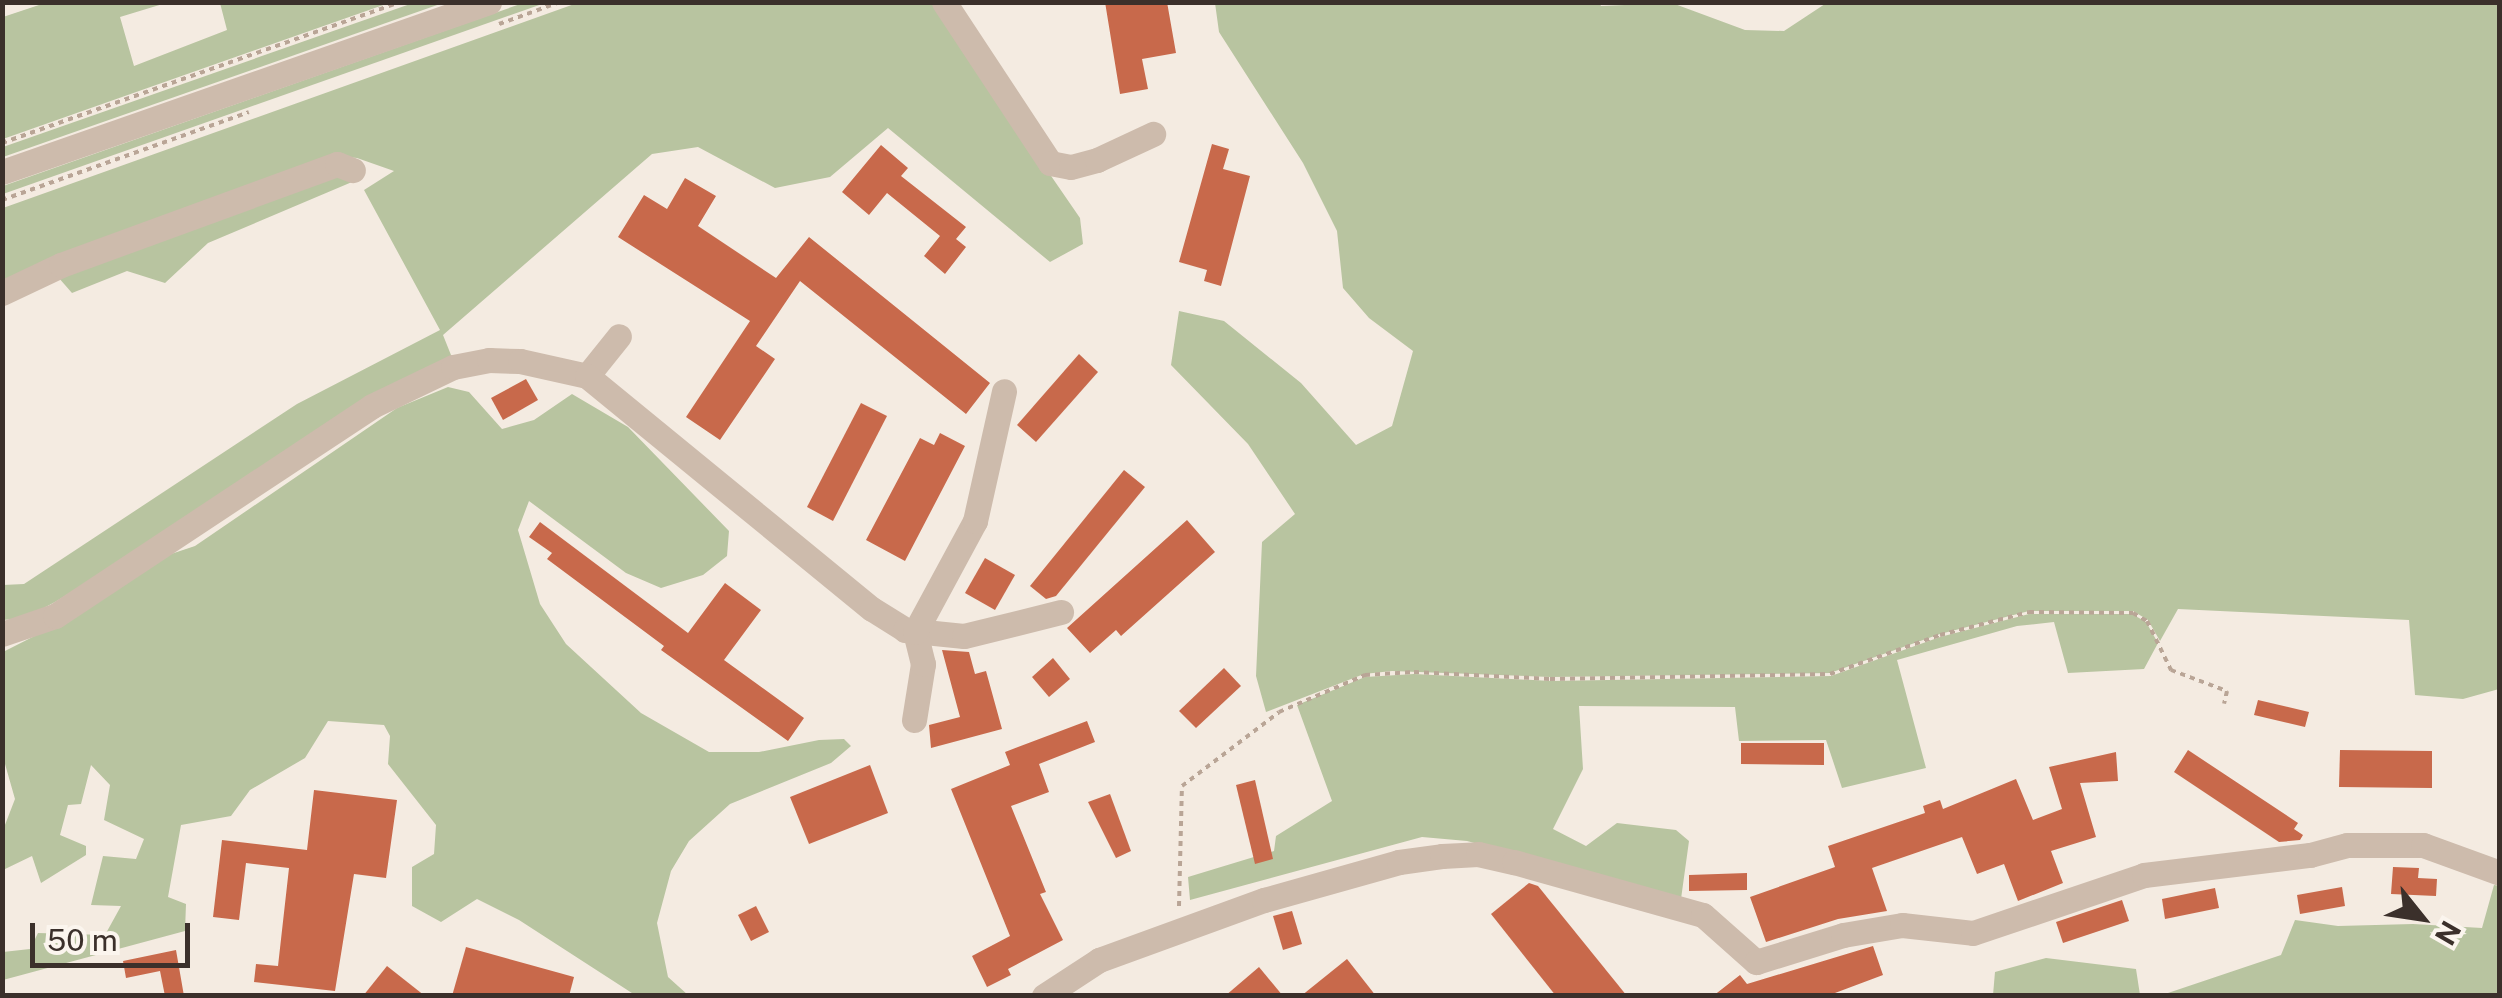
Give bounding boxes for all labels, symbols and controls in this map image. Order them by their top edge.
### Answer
north arrow [2372,868,2472,968]
scale bar [35,903,195,965]
text: N [2429,916,2468,951]
text: 50 m [47,922,118,958]

